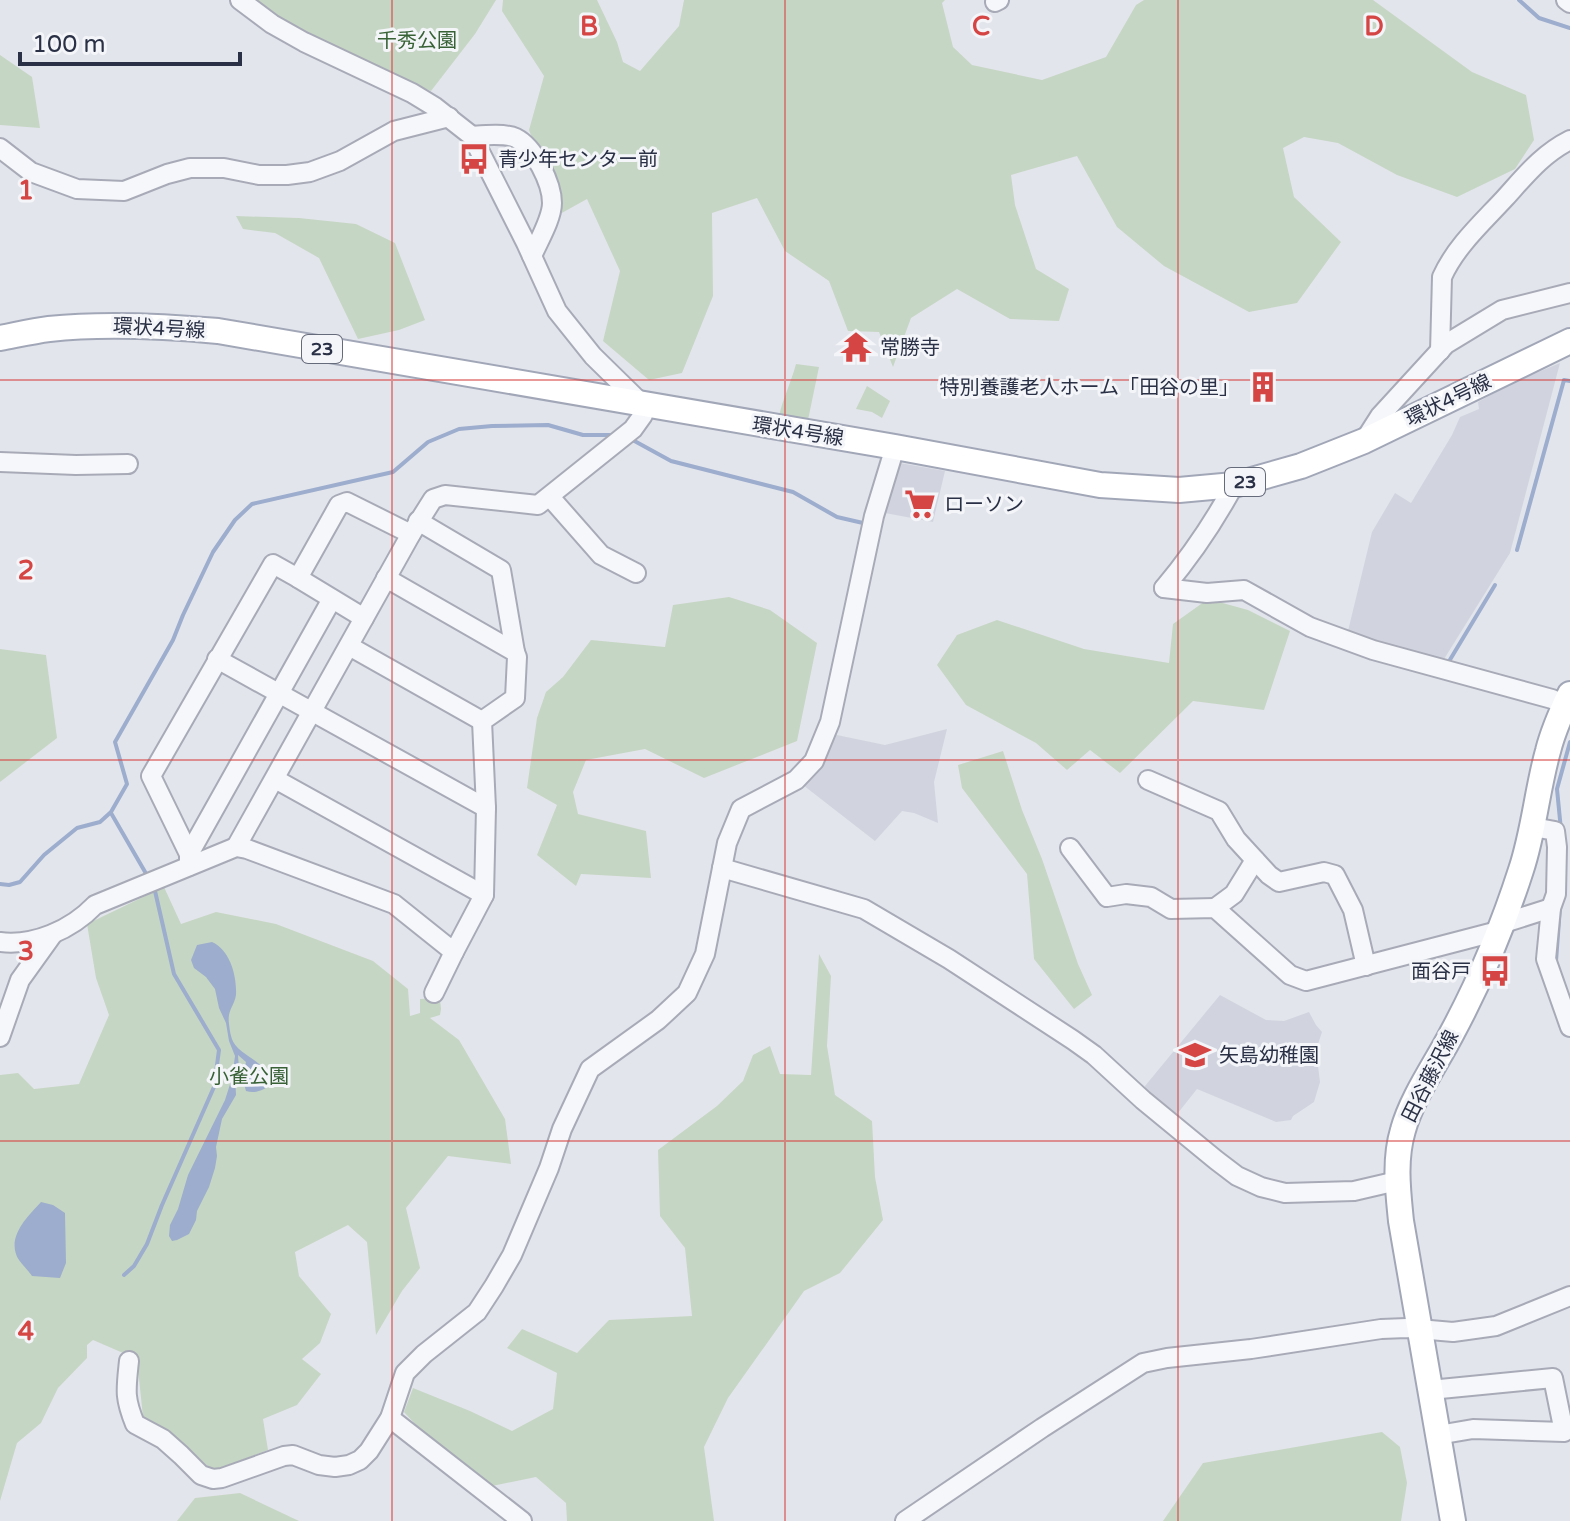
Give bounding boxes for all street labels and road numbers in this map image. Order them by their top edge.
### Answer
street label: 環状4号線 [112,315,206,343]
road number: 23 [302,335,342,363]
street label: 環状4号線 [1402,370,1495,432]
street label: 環状4号線 [750,413,845,451]
road number: 23 [1225,468,1265,496]
street label: 田谷藤沢線 [1397,1026,1464,1126]

